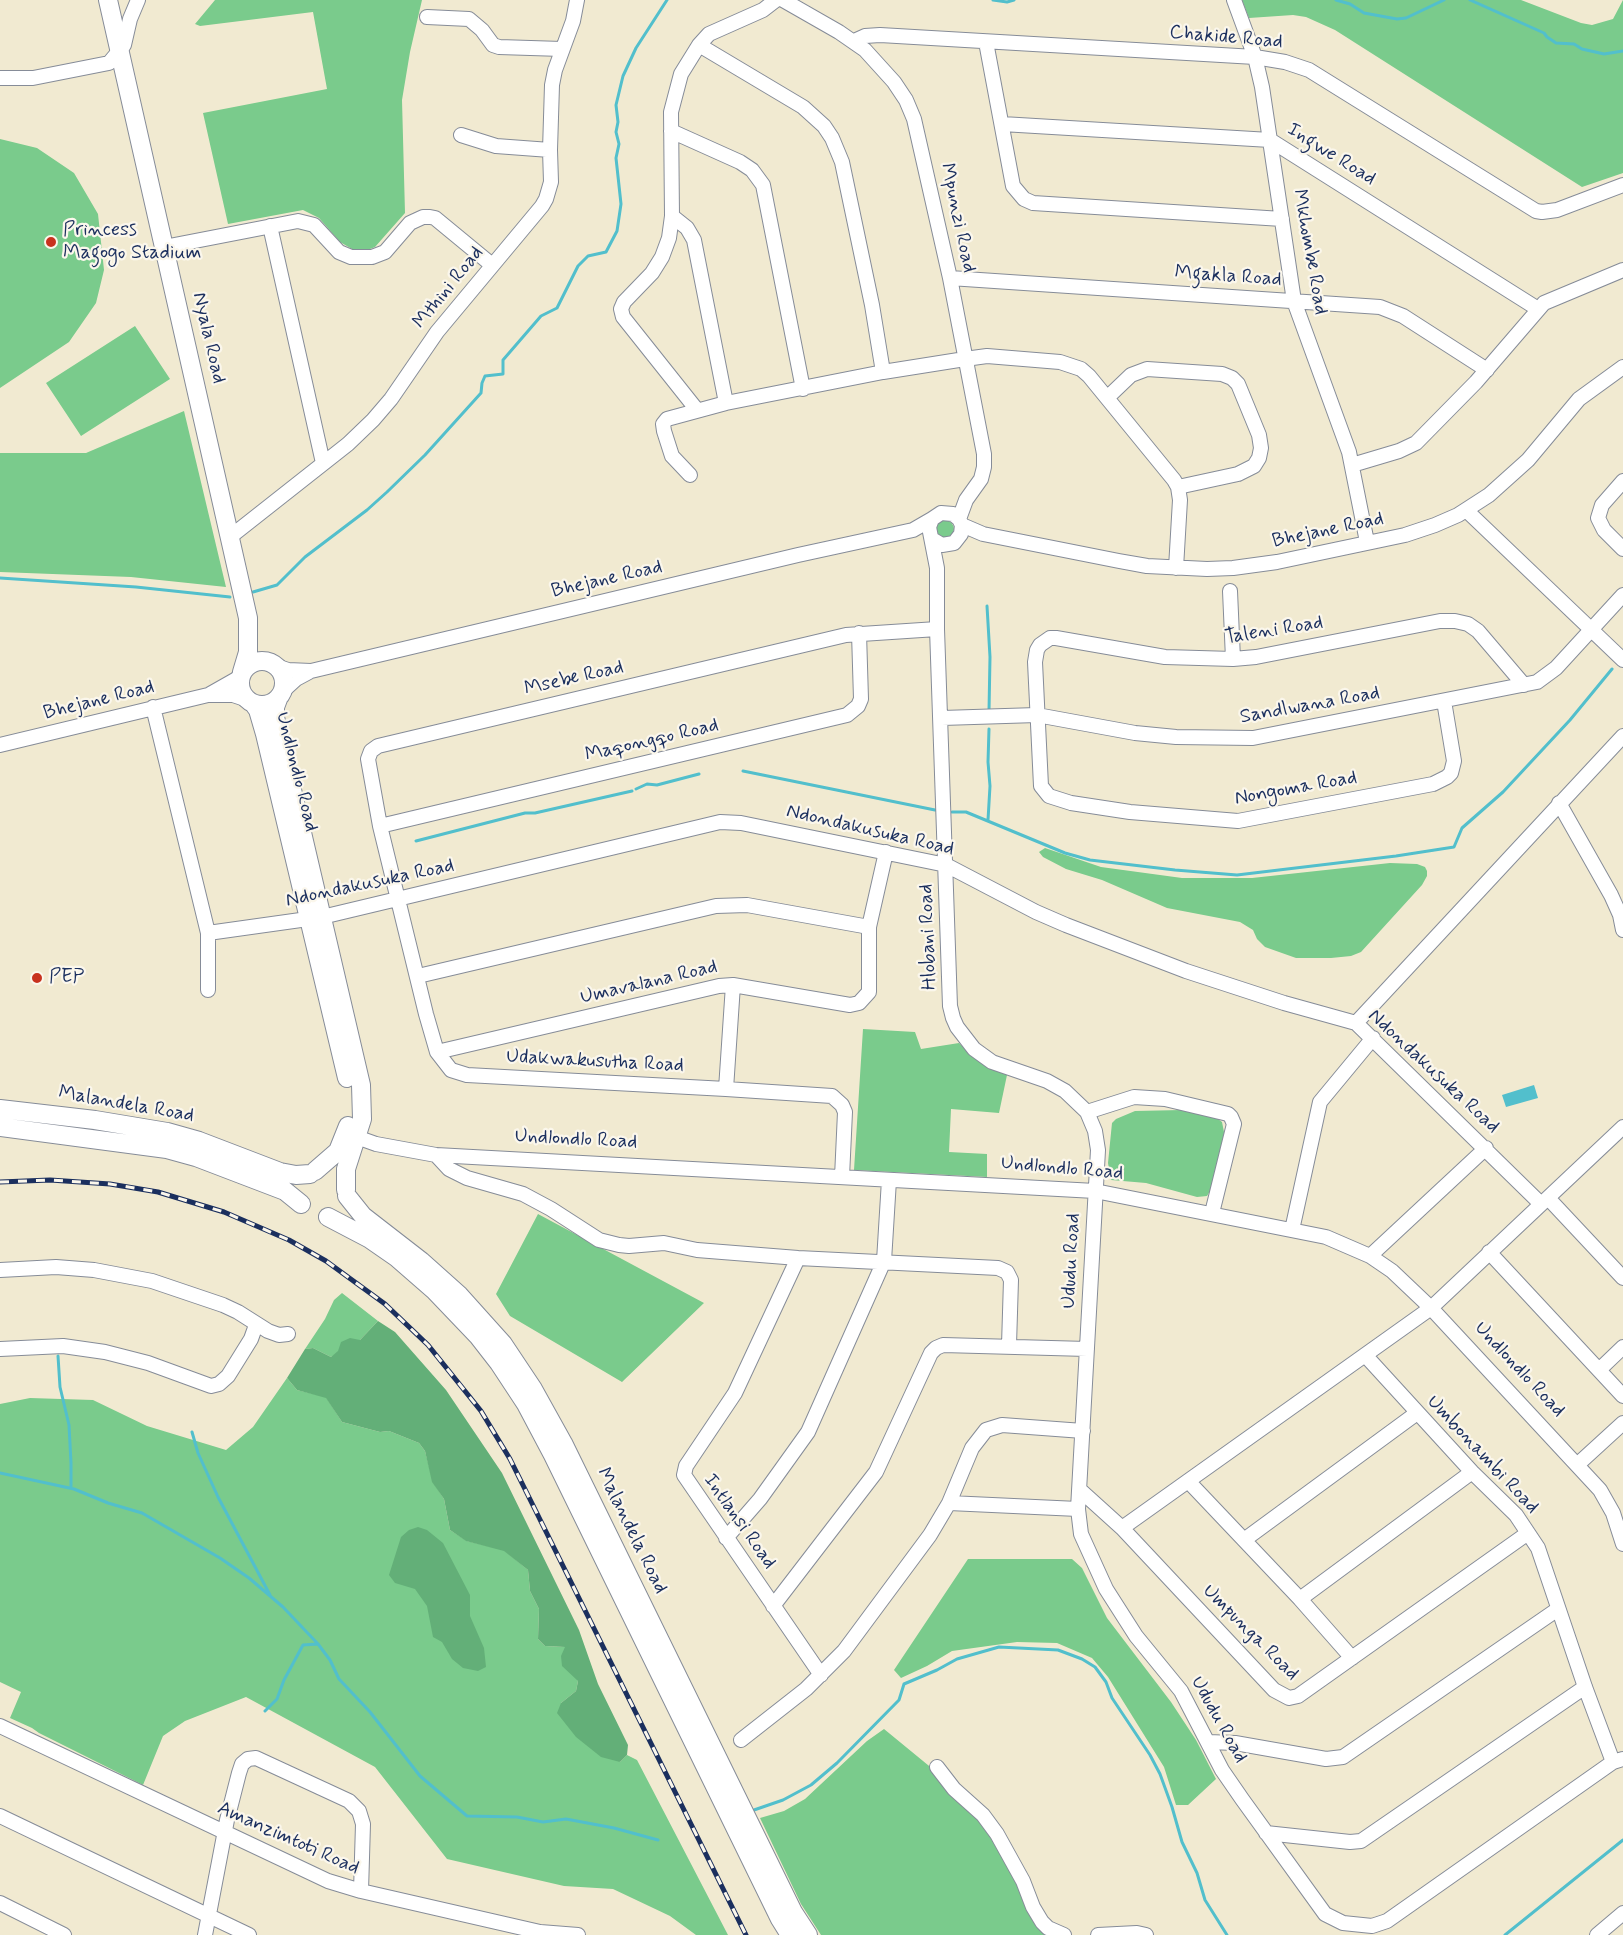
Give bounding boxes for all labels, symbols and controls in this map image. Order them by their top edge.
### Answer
street label: Chakide Road [1168,21,1284,55]
street label: Ingwe Road [1282,118,1380,192]
street label: Mpunzi Road [934,161,980,275]
street label: Mkhombe Road [1286,187,1332,317]
place label: Princess Magogo Stadium [63,219,201,266]
marker: Princess Magogo Stadium [44,235,58,249]
street label: Mthini Road [408,242,490,334]
street label: Mgakla Road [1174,261,1282,293]
street label: Nyala Road [186,290,230,386]
street label: Bhejane Road [1270,507,1386,555]
street label: Bhejane Road [549,556,665,604]
street label: Taleni Road [1223,611,1325,651]
street label: Msebe Road [522,656,626,702]
street label: Bhejane Road [41,676,157,726]
street label: Sandlwana Road [1238,682,1382,730]
street label: Undlondlo Road [270,710,322,834]
street label: Maqongqo Road [583,714,721,768]
street label: Nongoma Road [1233,766,1359,812]
street label: Ndondakusuka Road [784,800,956,862]
street label: Ndondakusuka Road [284,854,456,914]
street label: Hlobani Road [915,883,943,991]
street label: Umavalana Road [578,956,720,1010]
place label: PEP [49,966,84,990]
marker: PEP [30,971,44,985]
street label: Ndondakusuka Road [1362,1005,1504,1139]
street label: Udakwakusutha Road [506,1045,684,1079]
street label: Malandela Road [56,1081,196,1129]
street label: Undlondlo Road [514,1125,638,1155]
street label: Undlondlo Road [1000,1152,1124,1186]
street label: Ududu Road [1058,1213,1086,1309]
street label: Undlondlo Road [1468,1317,1570,1423]
street label: Umbonambi Road [1421,1391,1543,1519]
street label: Malandela Road [590,1464,672,1598]
street label: Intlansi Road [697,1470,781,1574]
street label: Umpunga Road [1197,1580,1303,1686]
street label: Ududu Road [1184,1672,1252,1768]
street label: Amanzimtoti Road [213,1797,363,1881]

